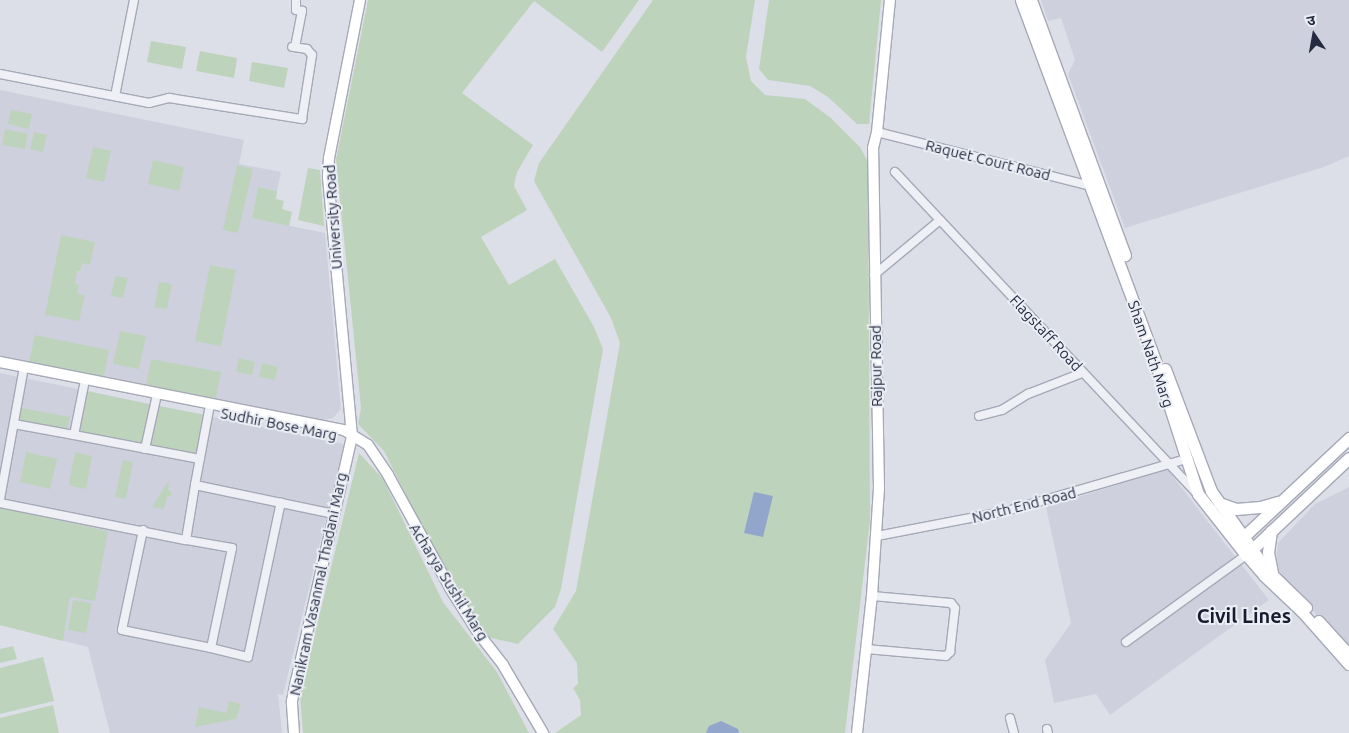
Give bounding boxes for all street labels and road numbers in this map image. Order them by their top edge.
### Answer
street label: Raquet Court Road [924,136,1052,184]
street label: University Road [320,164,346,270]
street label: Flagstaff Road [1006,291,1086,375]
street label: Sham Nath Marg [1124,298,1178,410]
street label: Rajpur Road [866,325,886,407]
street label: Sudhir Bose Marg [219,404,339,444]
street label: Nanikram Vasanmal Thadani Marg [286,471,350,697]
street label: North End Road [970,483,1078,527]
street label: Acharya Sushil Marg [406,520,492,644]

